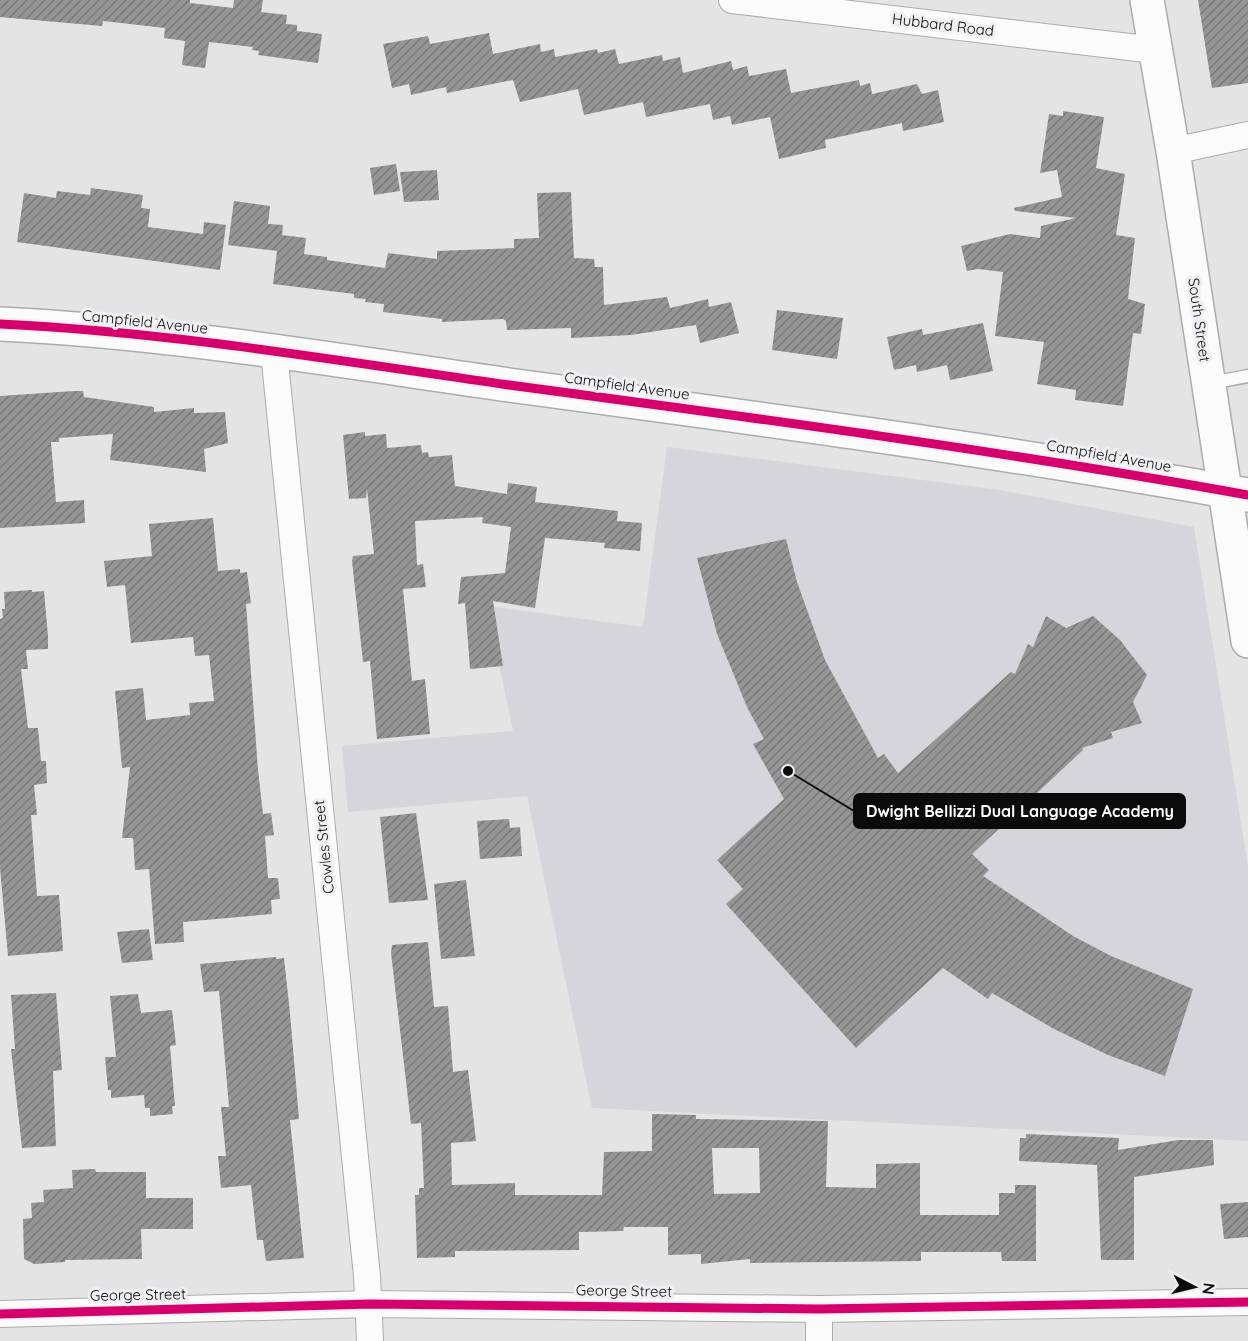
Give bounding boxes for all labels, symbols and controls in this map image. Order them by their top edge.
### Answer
street label: Hubbard Road [891,9,995,40]
street label: South Street [1184,277,1215,363]
street label: Campfield Avenue [81,305,209,338]
street label: Campfield Avenue [563,367,691,404]
street label: Campfield Avenue [1045,435,1173,476]
callout: Dwight Bellizzi Dual Language Academy [854,794,1185,828]
street label: Cowles Street [309,799,338,895]
text: Dwight Bellizzi Dual Language Academy [866,801,1174,821]
north arrow [1164,1257,1224,1317]
street label: George Street [576,1280,672,1301]
text: N [1198,1282,1220,1296]
street label: George Street [90,1284,186,1305]

